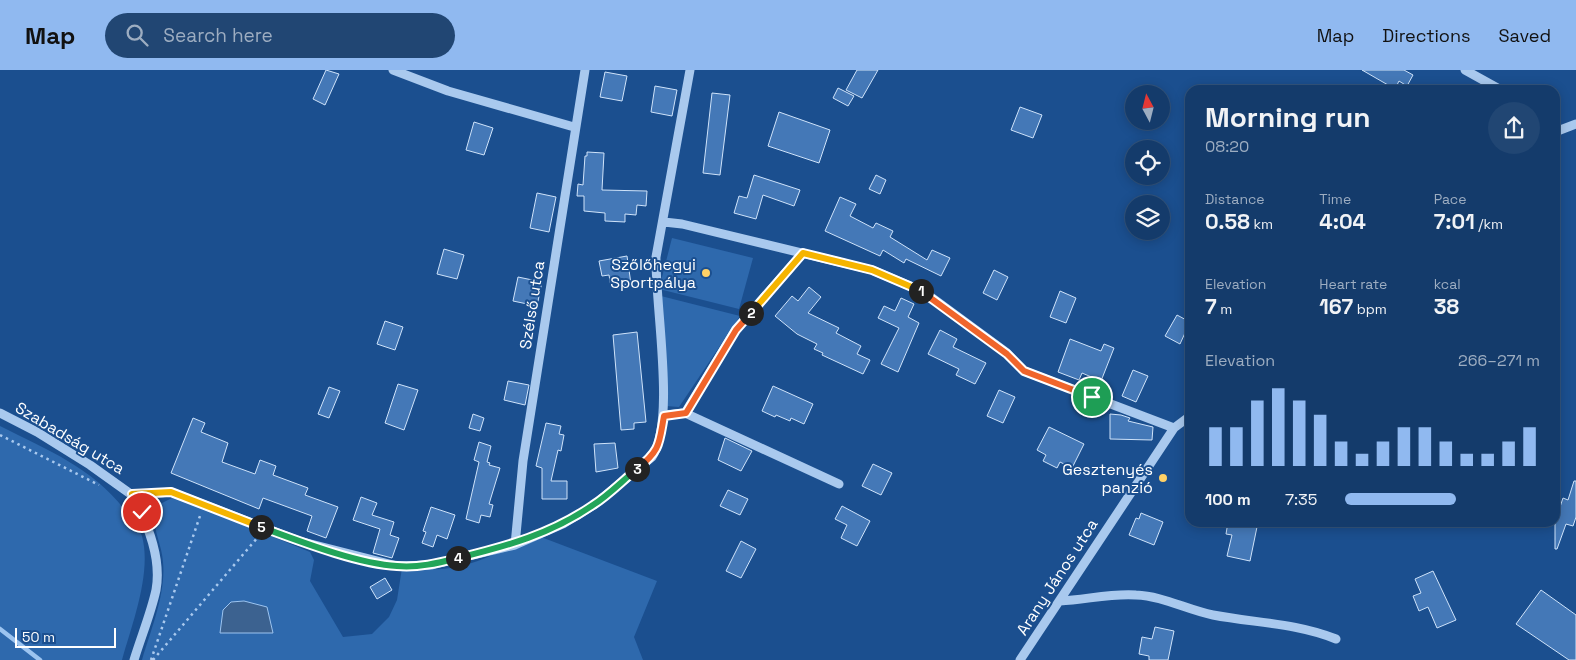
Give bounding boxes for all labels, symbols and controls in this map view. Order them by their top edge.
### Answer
search box [105,13,455,58]
text: Map [25,20,75,51]
icon: search [123,21,151,49]
text: Search here [163,23,273,48]
text: Map [1317,24,1354,47]
text: Directions [1382,24,1471,47]
text: Saved [1499,24,1551,47]
north arrow [1125,85,1170,130]
map controls [1125,85,1170,240]
text: Morning run [1205,99,1370,135]
button: share [1488,102,1540,154]
text: 08:20 [1205,136,1249,157]
button: locate [1125,140,1170,185]
text: Distance [1205,190,1265,208]
text: Time [1319,190,1351,208]
text: Pace [1434,190,1466,208]
button: layers [1125,195,1170,240]
text: 0.58 [1205,208,1250,235]
text: 4:04 [1319,208,1366,235]
text: 7:01 [1434,208,1475,235]
text: km [1250,215,1273,233]
text: /km [1475,215,1503,233]
place label: Szőlőhegyi Sportpálya [610,254,696,293]
street label: Szélső utca [515,259,549,351]
marker: Szőlőhegyi Sportpálya [700,267,712,279]
text: Elevation [1205,275,1266,293]
text: Heart rate [1319,275,1387,293]
text: kcal [1434,275,1461,293]
pin: 1 [908,278,934,304]
text: 1 [918,282,925,300]
text: 7 [1205,293,1217,320]
text: 167 [1319,293,1353,320]
text: 38 [1434,293,1459,320]
pin: 2 [738,300,764,326]
text: m [1217,300,1232,318]
text: bpm [1353,300,1387,318]
text: 2 [747,304,756,322]
text: Elevation [1205,350,1275,371]
text: 266–271 m [1458,350,1540,371]
pin [1071,376,1113,418]
icon: arrive [1078,383,1106,411]
street label: Szabadság utca [11,397,129,479]
pin: 3 [624,456,650,482]
place label: Gesztenyés panzió [1062,459,1153,498]
text: 3 [633,460,642,478]
marker: Gesztenyés panzió [1157,472,1169,484]
text: 100 m [1205,489,1251,510]
text: 7:35 [1285,489,1317,510]
pin [121,491,163,533]
icon: check [128,498,156,526]
pin: 5 [248,514,274,540]
street label: Arany János utca [1011,515,1103,639]
text: 5 [257,518,266,536]
pin: 4 [446,546,470,570]
text: 4 [454,549,463,567]
scale bar [15,625,116,648]
text: 50 m [22,628,55,646]

